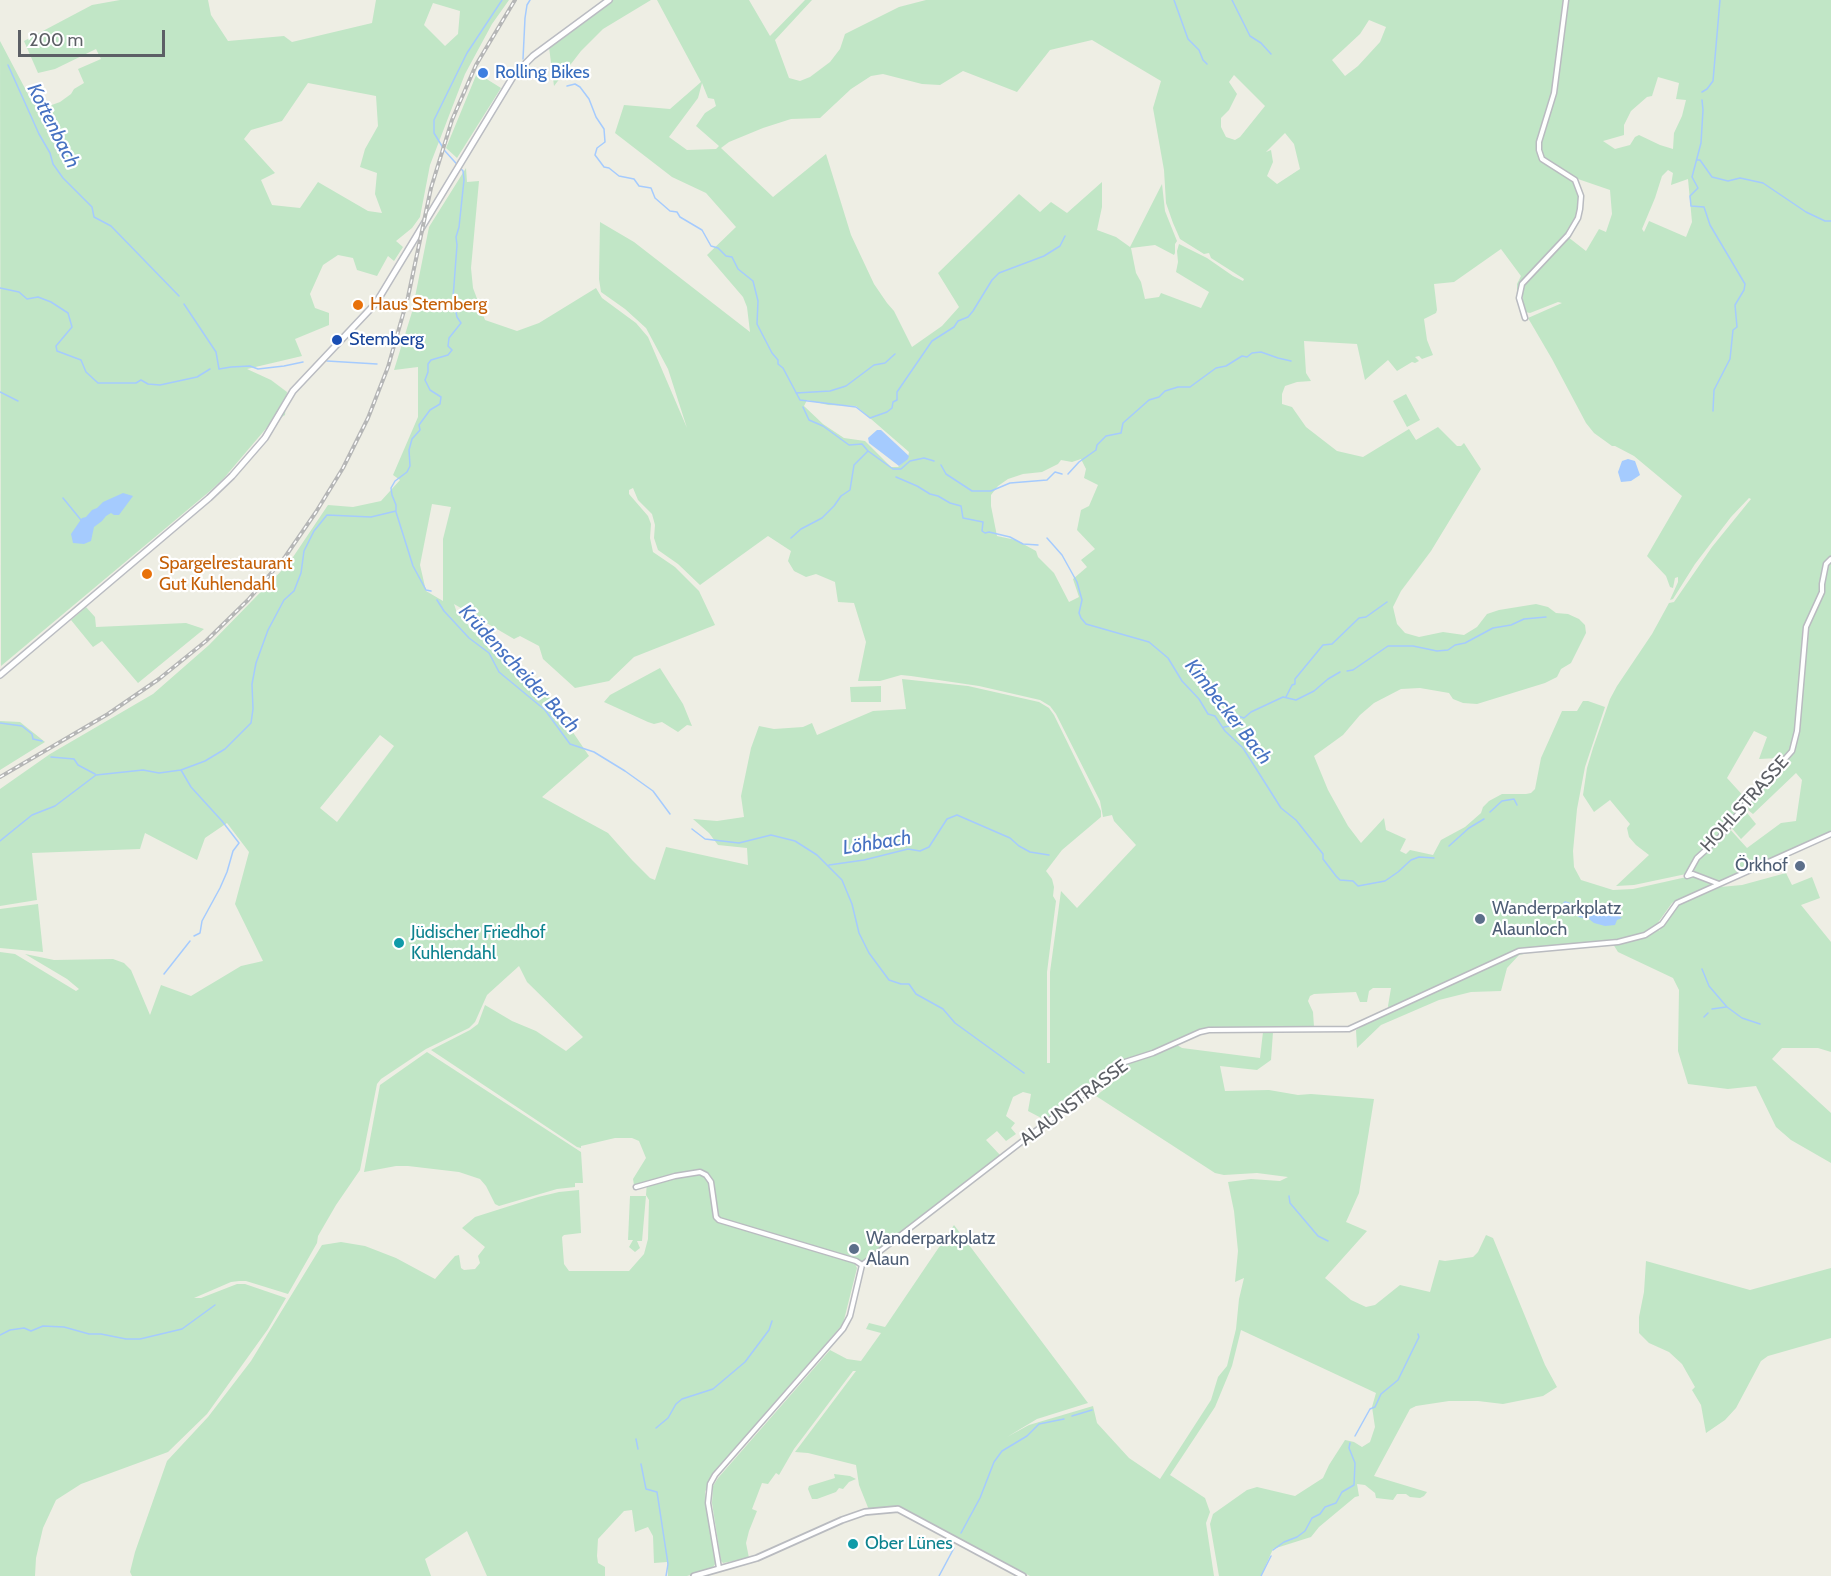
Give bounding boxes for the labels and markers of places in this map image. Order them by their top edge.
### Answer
place label: Rolling Bikes [495,62,590,84]
marker: Rolling Bikes [476,66,490,80]
place label: Haus Stemberg [370,294,487,316]
marker: Haus Stemberg [351,298,365,312]
place label: Stemberg [349,329,424,351]
marker: Stemberg [330,333,344,347]
place label: Spargelrestaurant Gut Kuhlendahl [159,553,293,596]
marker: Spargelrestaurant Gut Kuhlendahl [140,567,154,581]
place label: Örkhof [1735,855,1788,877]
marker: Örkhof [1793,859,1807,873]
place label: Wanderparkplatz Alaunloch [1492,898,1622,940]
marker: Wanderparkplatz Alaunloch [1473,912,1487,926]
place label: Jüdischer Friedhof Kuhlendahl [411,922,546,964]
marker: Jüdischer Friedhof Kuhlendahl [392,936,406,950]
place label: Wanderparkplatz Alaun [866,1228,996,1270]
marker: Wanderparkplatz Alaun [847,1242,861,1256]
place label: Ober Lünes [865,1533,953,1555]
marker: Ober Lünes [846,1537,860,1551]

